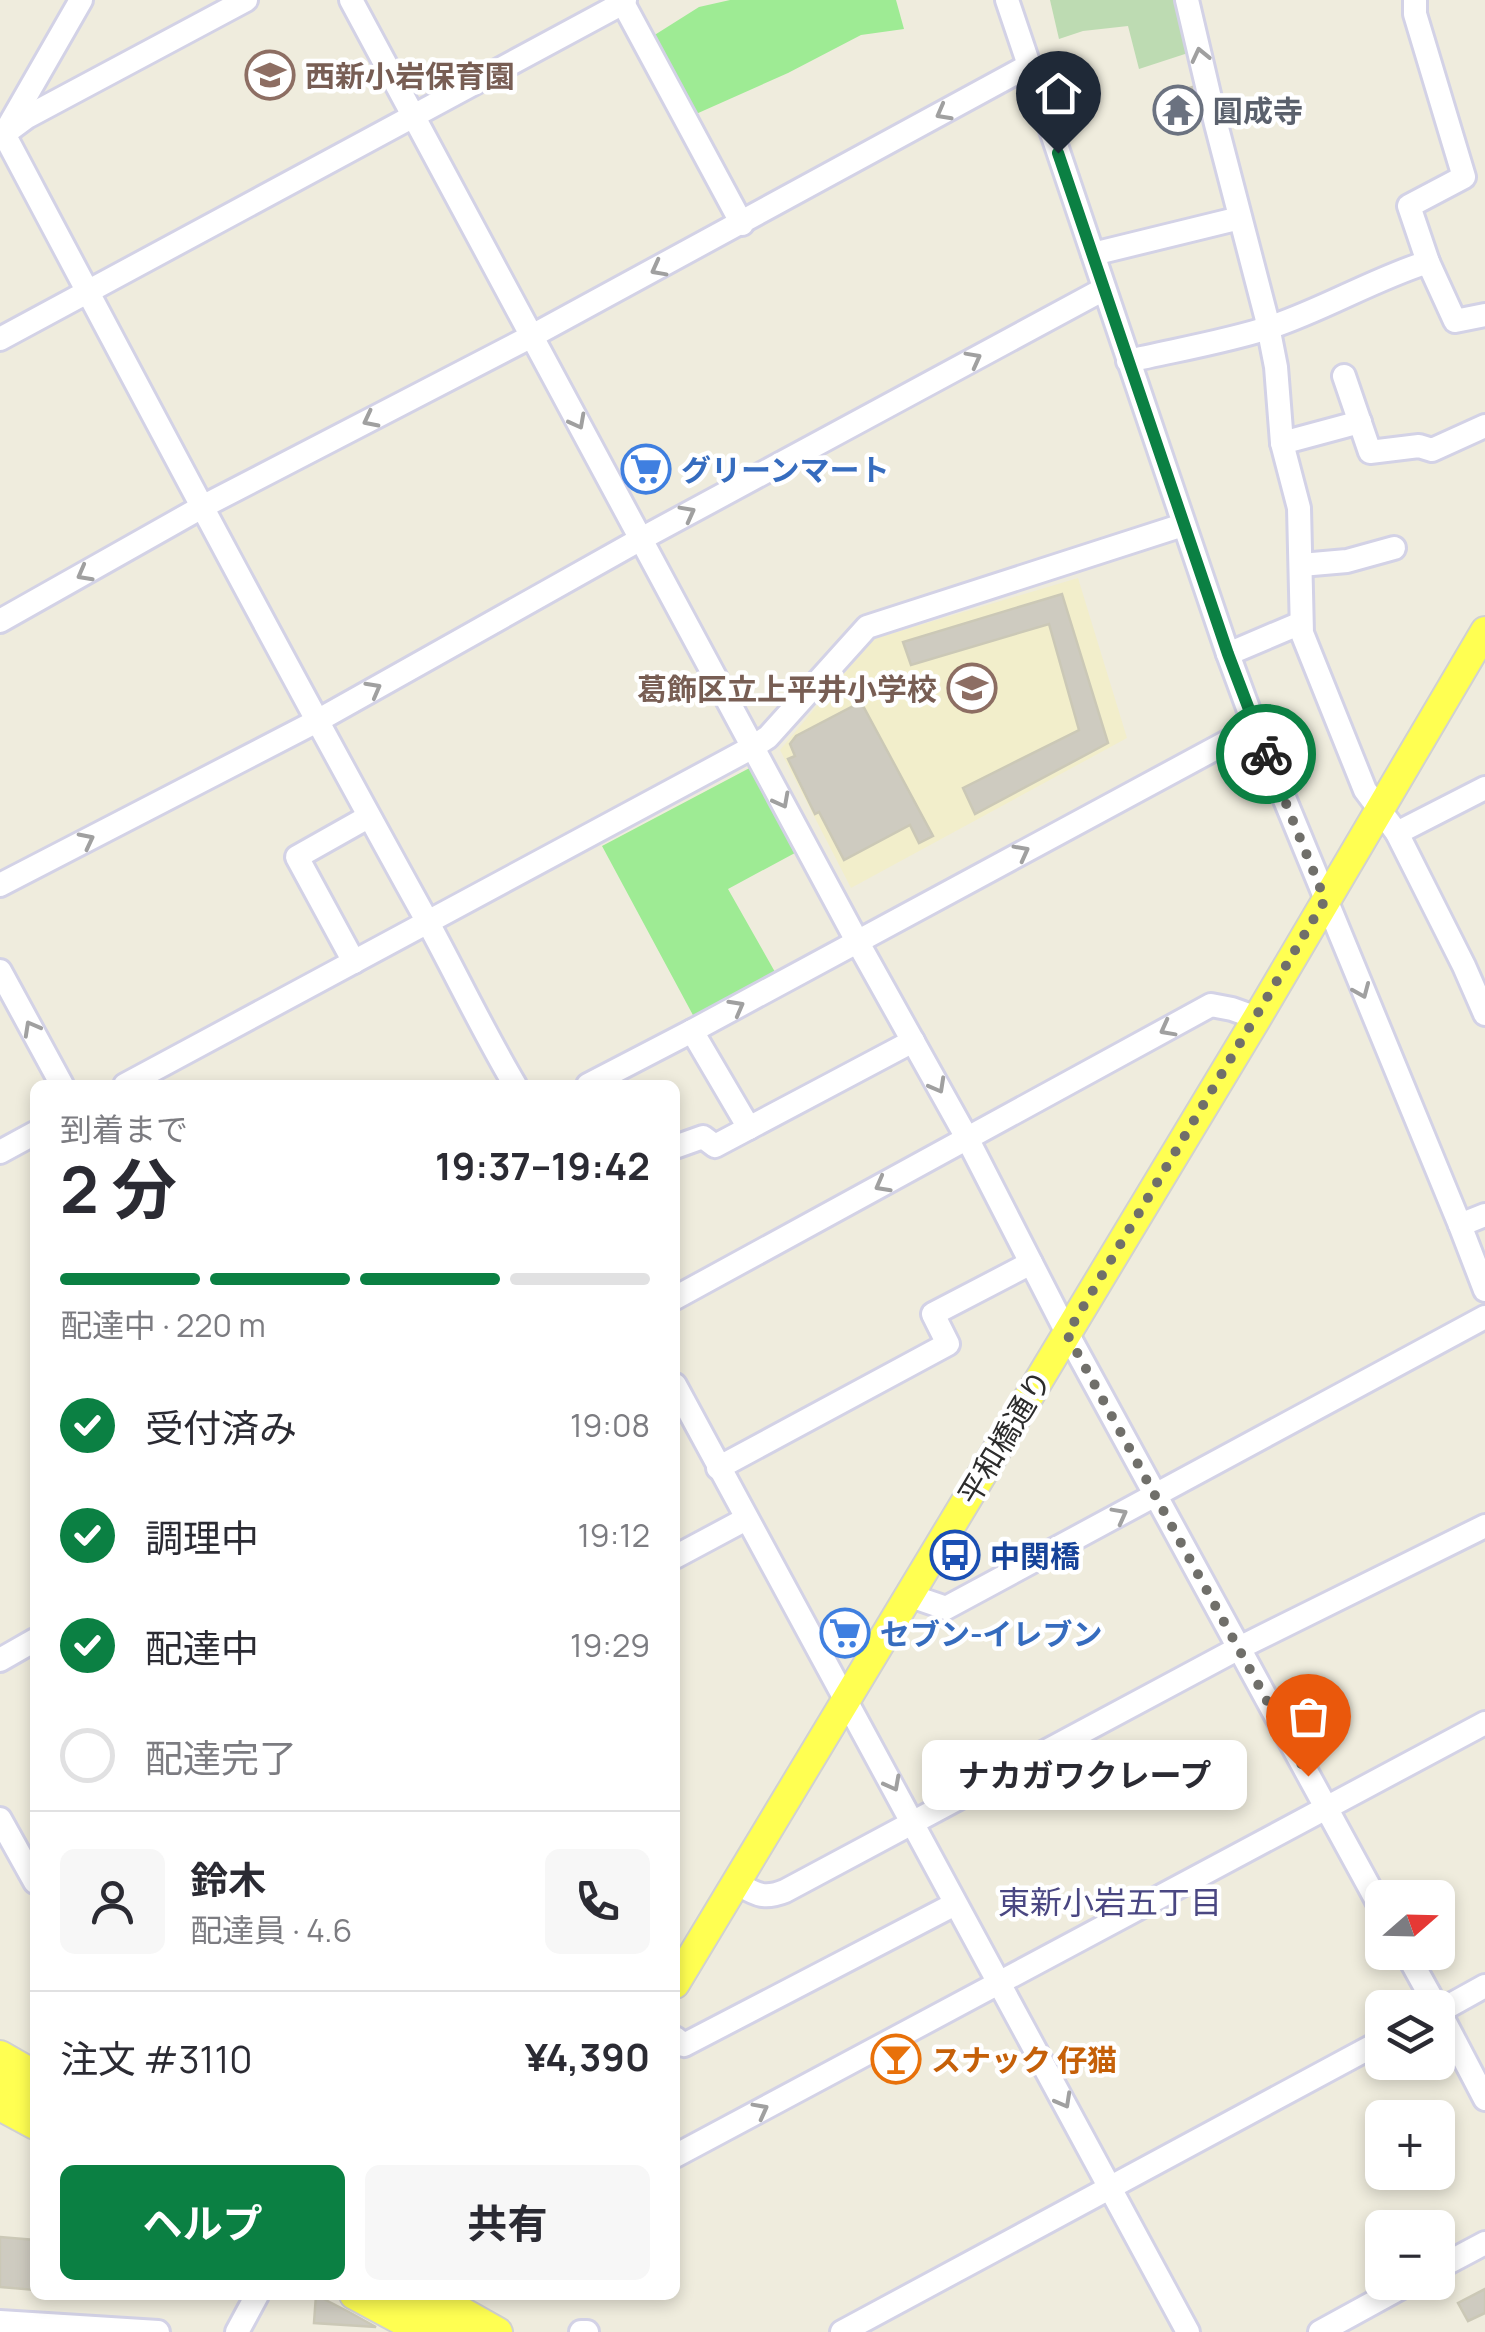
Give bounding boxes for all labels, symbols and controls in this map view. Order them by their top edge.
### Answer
one-way arrow [1191,47,1212,64]
school or university icon: 西新小岩保育園 [244,49,296,101]
pin [1016,51,1101,154]
place label: 西新小岩保育園 [305,55,515,96]
icon: home [1031,66,1086,121]
temple icon: 圓成寺 [1152,84,1204,136]
place label: 圓成寺 [1213,90,1303,131]
one-way arrow [936,101,954,121]
one-way arrow [650,257,668,276]
one-way arrow [964,351,982,371]
one-way arrow [363,408,381,427]
one-way arrow [566,411,586,429]
supermarket icon: グリーンマート [620,443,672,495]
place label: グリーンマート [681,449,890,490]
one-way arrow [678,506,696,525]
one-way arrow [76,561,94,581]
school or university icon: 葛飾区立上平井小学校 [946,662,998,714]
place label: 葛飾区立上平井小学校 [637,668,937,709]
one-way arrow [363,681,381,701]
courier [1216,704,1316,804]
icon: bike [1239,727,1294,782]
one-way arrow [770,790,789,808]
one-way arrow [76,833,94,852]
one-way arrow [1012,845,1030,864]
one-way arrow [1351,981,1371,998]
one-way arrow [726,1000,744,1019]
one-way arrow [1160,1017,1178,1036]
one-way arrow [24,1021,44,1039]
one-way arrow [926,1075,946,1093]
text: 到着まで [60,1107,188,1151]
text: 19:37–19:42 [435,1139,650,1191]
text: 2 分 [60,1144,177,1233]
one-way arrow [875,1172,893,1192]
text: 配達中 · 220 m [60,1303,266,1347]
street label: 平和橋通り [948,1362,1060,1512]
icon: check [60,1398,115,1453]
text: 受付済み [145,1401,297,1453]
text: 19:08 [570,1403,650,1447]
icon: check [60,1508,115,1563]
one-way arrow [1109,1508,1127,1527]
text: 調理中 [145,1511,259,1563]
text: 19:12 [577,1513,650,1557]
bus stop icon: 中関橋 [929,1529,981,1581]
place label: 中関橋 [990,1535,1080,1576]
supermarket icon: セブン-イレブン [819,1607,871,1659]
place label: セブン-イレブン [880,1613,1103,1654]
icon: check [60,1618,115,1673]
text: 配達中 [145,1621,259,1673]
text: 19:29 [570,1623,650,1667]
pin [1266,1674,1351,1777]
icon: bag [1281,1689,1336,1744]
text: 配達完了 [145,1731,297,1783]
callout: ナカガワクレープ [923,1741,1248,1811]
text: ナカガワクレープ [957,1753,1212,1797]
one-way arrow [880,1774,900,1792]
button: person [60,1849,165,1954]
button: phone [545,1849,650,1954]
text: 鈴木 [190,1853,266,1905]
district label: 東新小岩五丁目 [998,1880,1222,1924]
north arrow [1365,1880,1455,1970]
map controls [1365,1880,1455,2300]
text: 配達員 · 4.6 [190,1908,352,1952]
button: layers [1365,1990,1455,2080]
text: ¥4,390 [525,2030,650,2082]
text: 注文 #3110 [60,2032,252,2084]
bar icon: スナック 仔猫 [870,2033,922,2085]
place label: スナック 仔猫 [931,2039,1117,2080]
one-way arrow [1051,2090,1071,2108]
button: + [1365,2100,1455,2190]
one-way arrow [750,2103,768,2122]
button: ヘルプ [60,2165,345,2280]
button: 共有 [365,2165,650,2280]
button: − [1365,2210,1455,2300]

